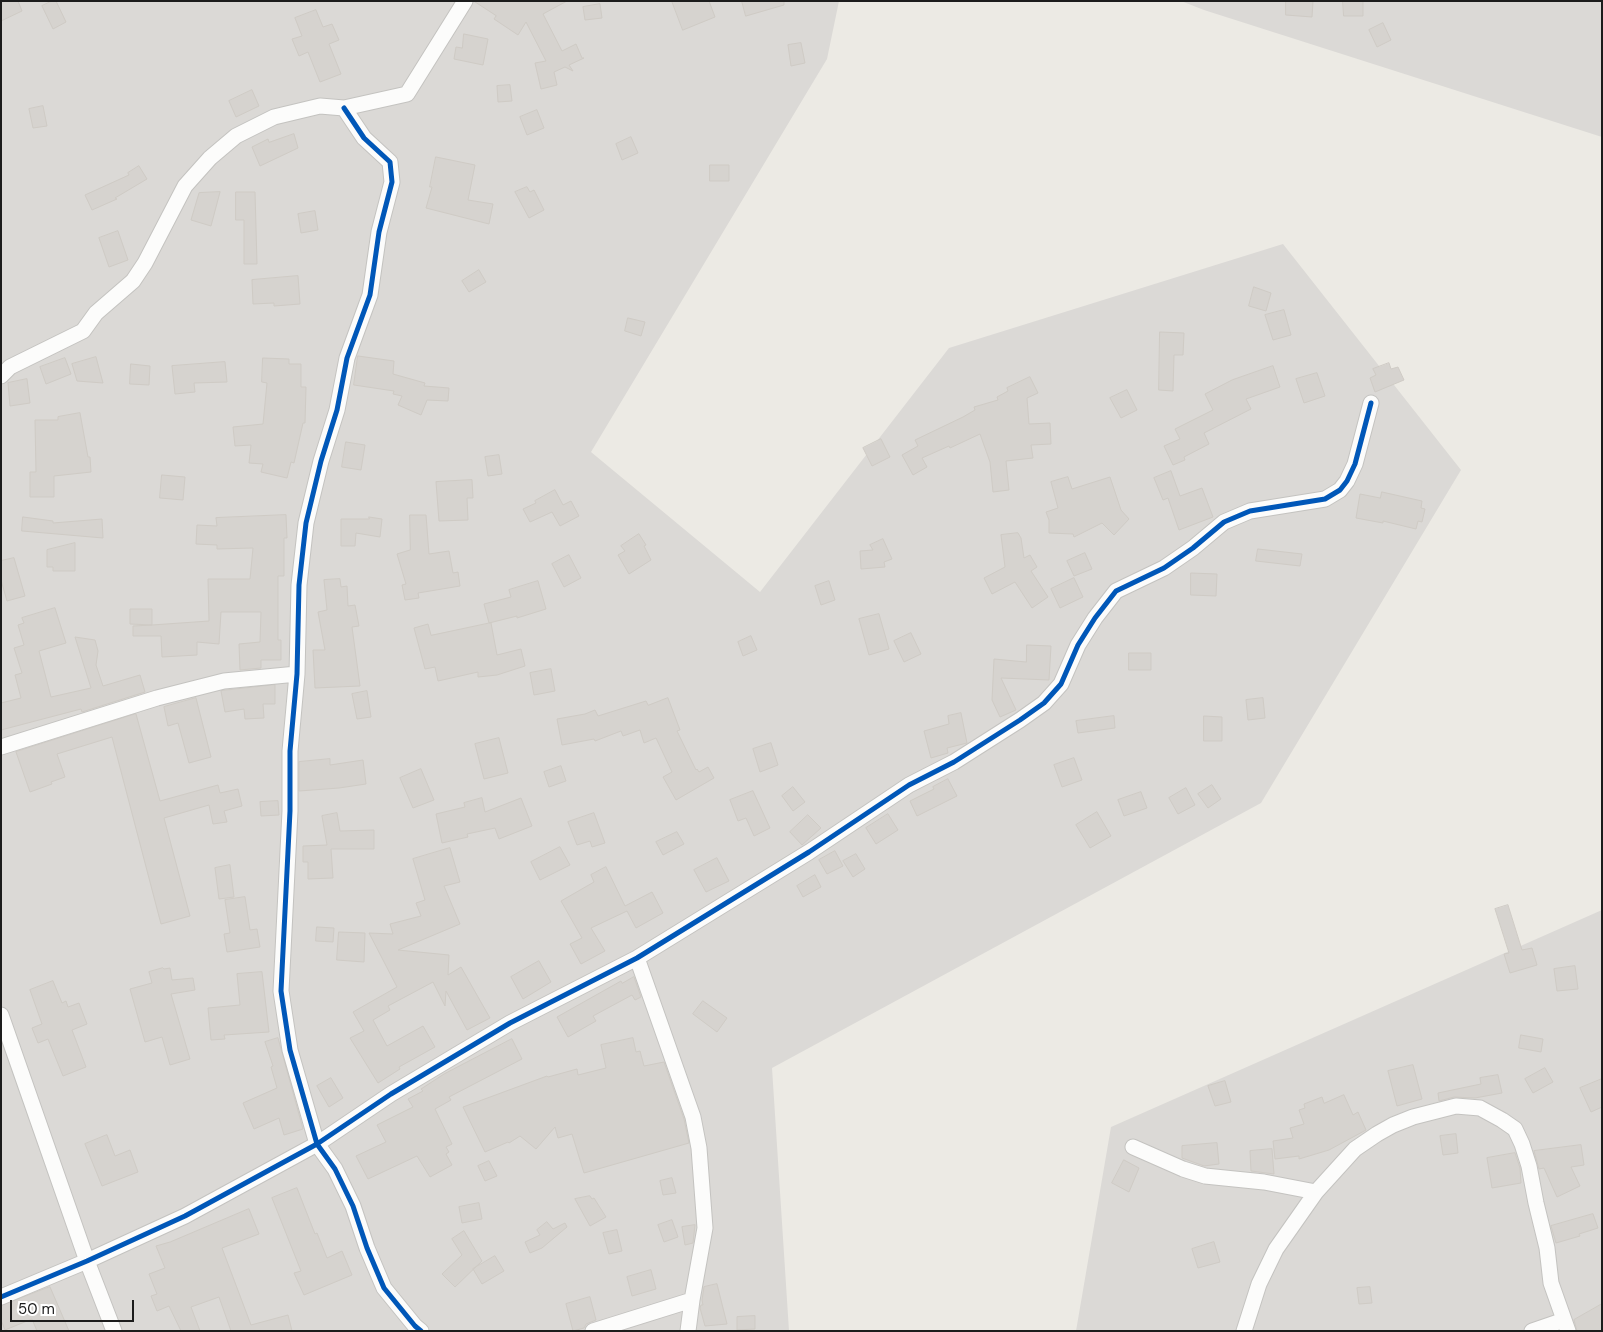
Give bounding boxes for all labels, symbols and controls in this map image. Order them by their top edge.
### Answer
scale bar [12,1290,136,1322]
text: 50 m [18,1299,55,1319]

